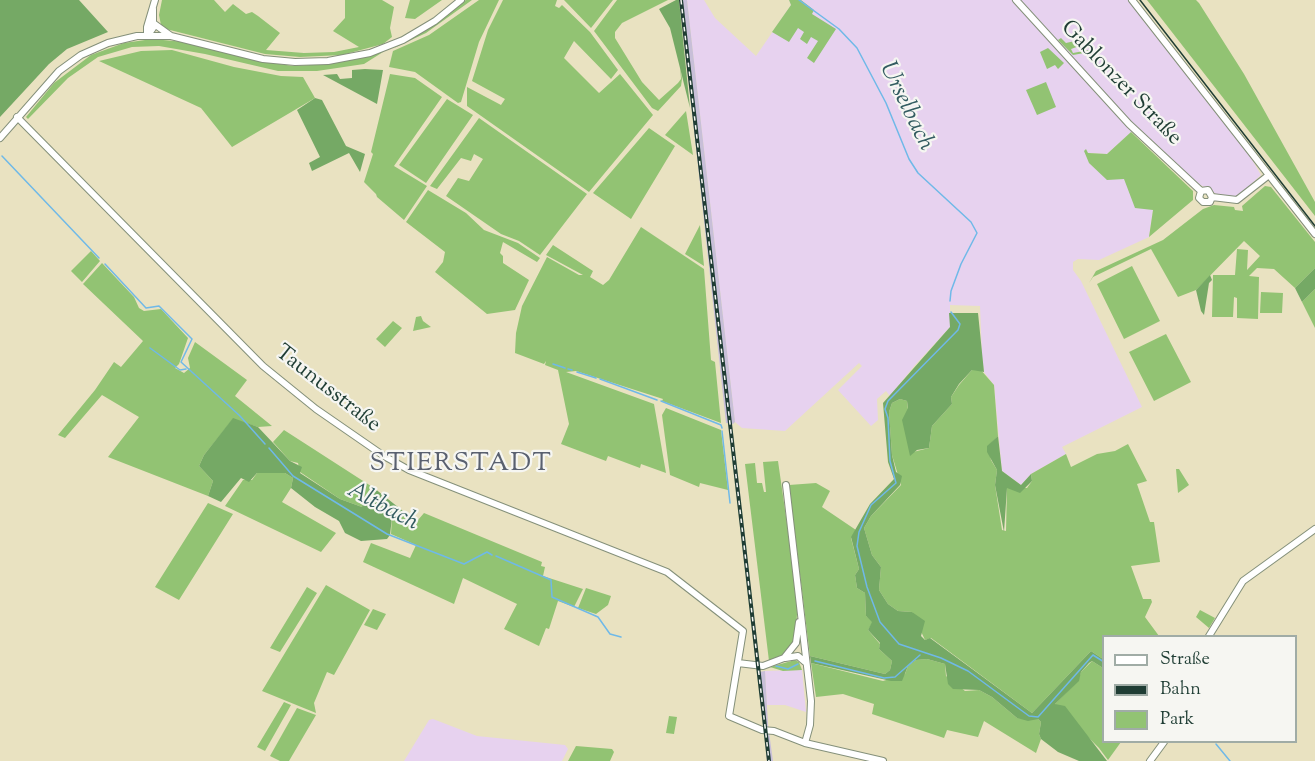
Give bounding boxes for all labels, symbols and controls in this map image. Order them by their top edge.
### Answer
street label: Gablonzer Straße [1054,16,1186,152]
water label: Urselbach [871,58,939,156]
street label: Taunusstraße [269,341,385,439]
district label: STIERSTADT [370,450,552,482]
water label: Altbach [341,477,423,539]
legend [1102,635,1297,743]
text: Straße [1160,647,1210,673]
text: Bahn [1160,677,1201,703]
text: Park [1160,707,1194,733]

